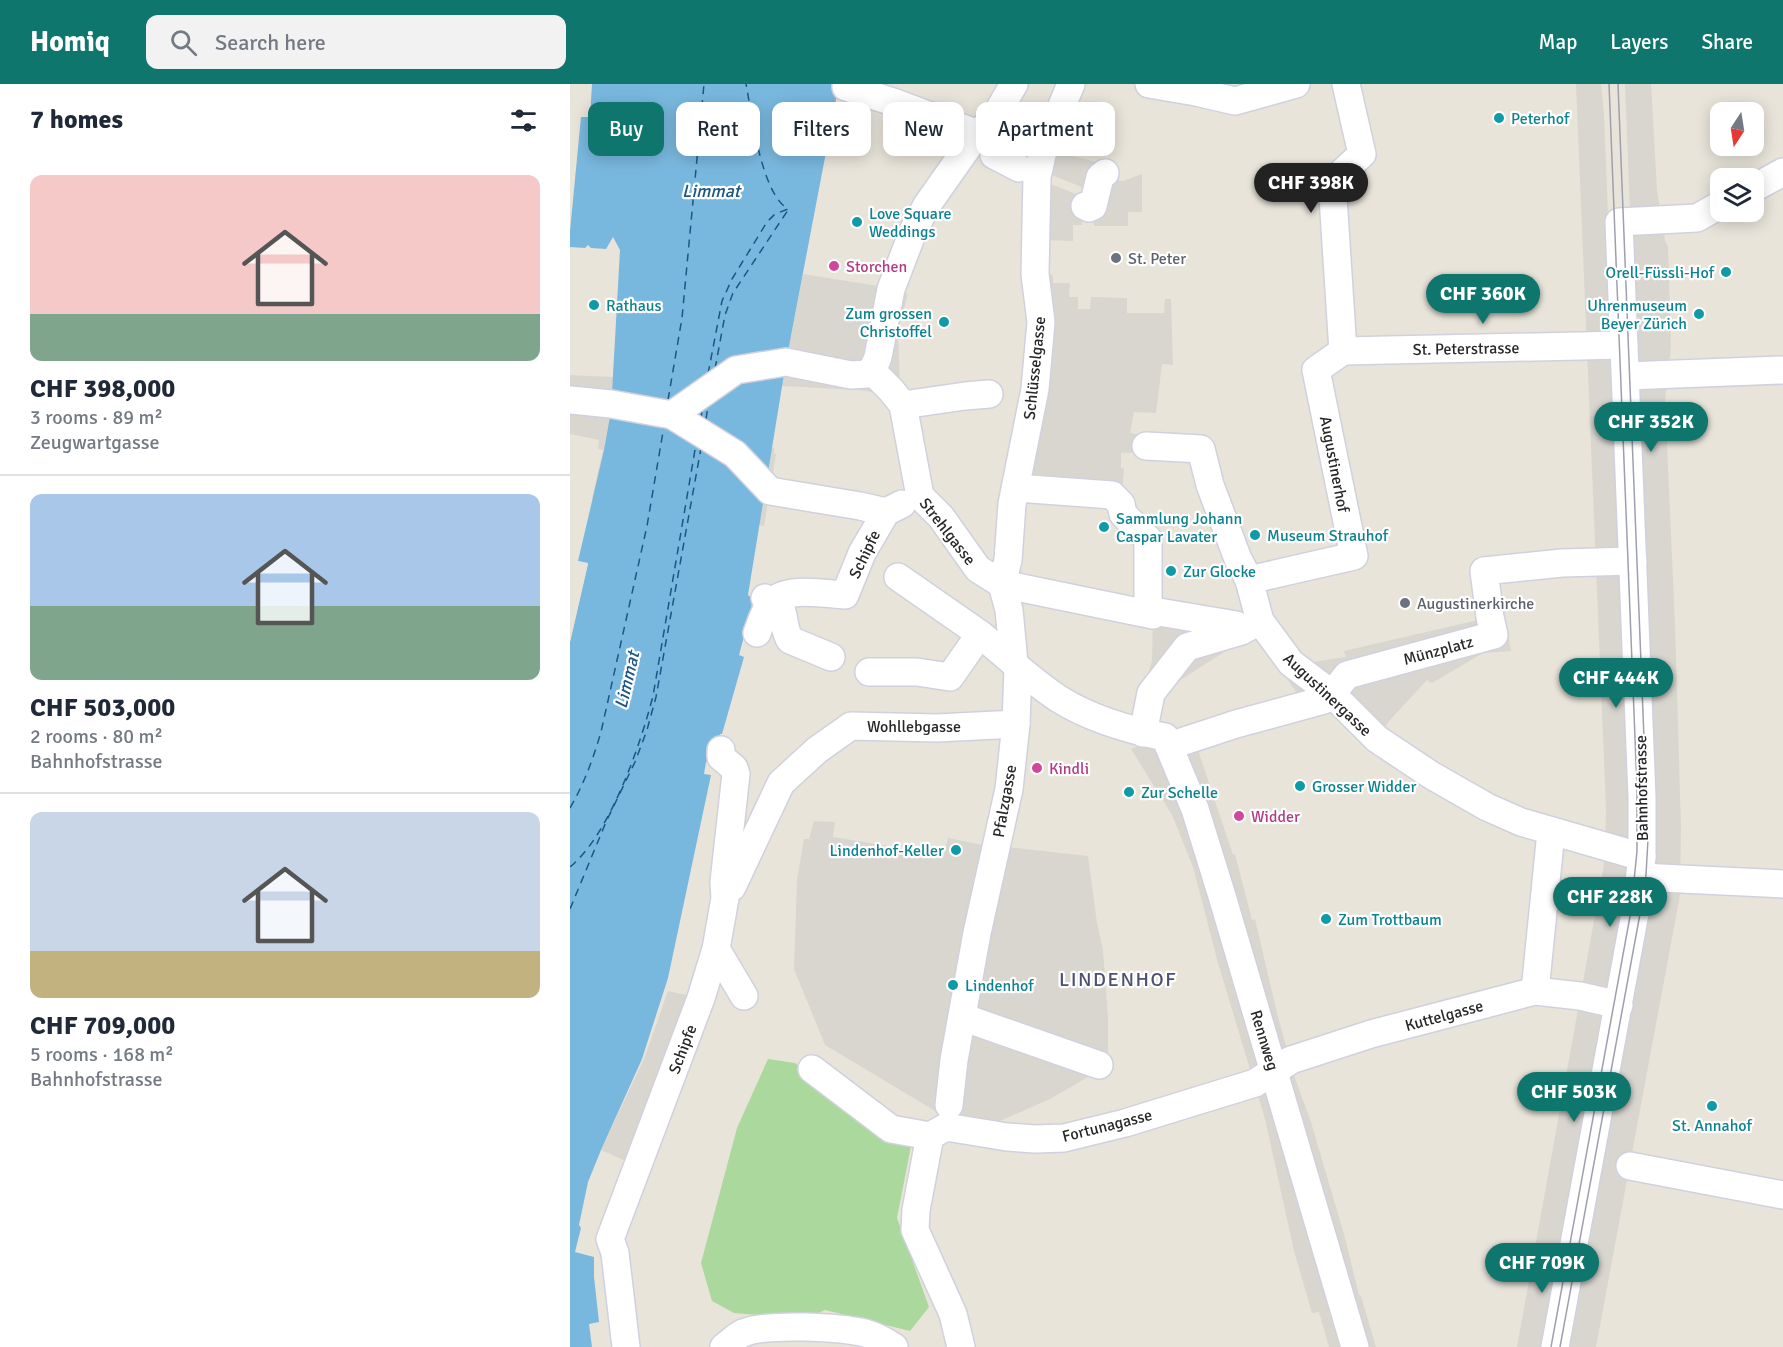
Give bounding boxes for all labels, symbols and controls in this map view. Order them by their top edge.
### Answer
search box [146,15,566,69]
text: Homiq [30,25,110,59]
icon: search [167,26,200,59]
text: Search here [215,29,326,56]
text: Map [1539,29,1577,55]
text: Layers [1610,29,1668,55]
text: Share [1701,29,1753,55]
chip: Buy [588,102,664,156]
chip: Rent [676,102,760,156]
chip: Filters [772,102,871,156]
chip: New [883,102,964,156]
chip: Apartment [976,102,1115,156]
north arrow [1710,102,1764,156]
map controls [1710,102,1764,222]
text: 7 homes [30,104,123,136]
icon: filters [507,104,540,137]
place label: Peterhof [1511,109,1570,129]
marker: Peterhof [1492,111,1506,125]
pin: CHF 398K [1249,163,1373,214]
button: layers [1710,168,1764,222]
text: CHF 398K [1268,170,1354,195]
water label: Limmat [682,180,743,202]
place label: Love Square Weddings [869,204,952,242]
icon: home [231,214,339,322]
marker: Love Square Weddings [850,215,864,229]
place label: St. Peter [1128,249,1186,269]
marker: St. Peter [1109,251,1123,265]
place label: Storchen [846,257,907,277]
marker: Storchen [827,259,841,273]
place label: Orell-Füssli-Hof [1606,263,1715,283]
marker: Orell-Füssli-Hof [1719,265,1733,279]
pin: CHF 360K [1421,274,1545,325]
text: CHF 360K [1440,281,1526,306]
place label: Rathaus [606,296,662,316]
place label: Uhrenmuseum Beyer Zürich [1587,296,1687,334]
marker: Rathaus [587,298,601,312]
place label: Zum grossen Christoffel [845,304,932,342]
marker: Uhrenmuseum Beyer Zürich [1692,307,1706,321]
marker: Zum grossen Christoffel [937,315,951,329]
street label: Schlüsselgasse [1020,316,1050,421]
street label: St. Peterstrasse [1412,338,1520,360]
text: CHF 398,000 [30,373,175,405]
pin: CHF 352K [1589,402,1713,453]
text: 3 rooms · 89 m² [30,405,163,430]
text: CHF 352K [1608,409,1694,434]
street label: Augustinerhof [1315,414,1353,515]
text: Zeugwartgasse [30,430,160,455]
street label: Strehlgasse [915,494,980,569]
place label: Sammlung Johann Caspar Lavater [1116,509,1242,547]
marker: Sammlung Johann Caspar Lavater [1097,520,1111,534]
place label: Museum Strauhof [1267,526,1389,546]
street label: Schipfe [845,527,885,582]
marker: Museum Strauhof [1248,528,1262,542]
icon: home [231,533,339,641]
place label: Zur Glocke [1183,562,1256,582]
marker: Zur Glocke [1164,564,1178,578]
place label: Augustinerkirche [1417,594,1534,614]
marker: Augustinerkirche [1398,596,1412,610]
street label: Münzplatz [1401,632,1475,670]
water label: Limmat [610,647,645,711]
street label: Augustinergasse [1279,649,1376,741]
pin: CHF 444K [1554,658,1678,709]
text: CHF 444K [1573,665,1659,690]
text: CHF 503,000 [30,692,175,724]
street label: Wohllebgasse [867,717,961,737]
text: 2 rooms · 80 m² [30,724,163,749]
street label: Bahnhofstrasse [1631,735,1653,841]
text: Bahnhofstrasse [30,749,163,774]
place label: Kindli [1049,759,1089,779]
marker: Kindli [1030,761,1044,775]
street label: Pfalzgasse [989,763,1021,839]
place label: Grosser Widder [1312,777,1417,797]
marker: Grosser Widder [1293,779,1307,793]
place label: Zur Schelle [1141,783,1218,803]
marker: Zur Schelle [1122,785,1136,799]
place label: Widder [1251,807,1300,827]
marker: Widder [1232,809,1246,823]
place label: Lindenhof-Keller [830,841,944,861]
marker: Lindenhof-Keller [949,843,963,857]
icon: home [231,851,339,959]
pin: CHF 228K [1548,877,1672,928]
text: CHF 228K [1567,884,1653,909]
place label: Zum Trottbaum [1338,910,1442,930]
marker: Zum Trottbaum [1319,912,1333,926]
district label: LINDENHOF [1059,967,1177,992]
place label: Lindenhof [965,976,1034,996]
marker: Lindenhof [946,978,960,992]
street label: Kuttelgasse [1403,996,1486,1036]
street label: Rennweg [1245,1008,1283,1073]
text: CHF 709,000 [30,1010,175,1042]
street label: Schipfe [664,1022,701,1077]
text: 5 rooms · 168 m² [30,1042,174,1067]
text: Bahnhofstrasse [30,1067,163,1092]
pin: CHF 503K [1512,1072,1636,1123]
text: CHF 503K [1531,1079,1617,1104]
marker: St. Annahof [1705,1099,1719,1113]
street label: Fortunagasse [1060,1105,1154,1147]
place label: St. Annahof [1672,1116,1753,1136]
pin: CHF 709K [1480,1243,1604,1294]
text: CHF 709K [1499,1250,1585,1275]

